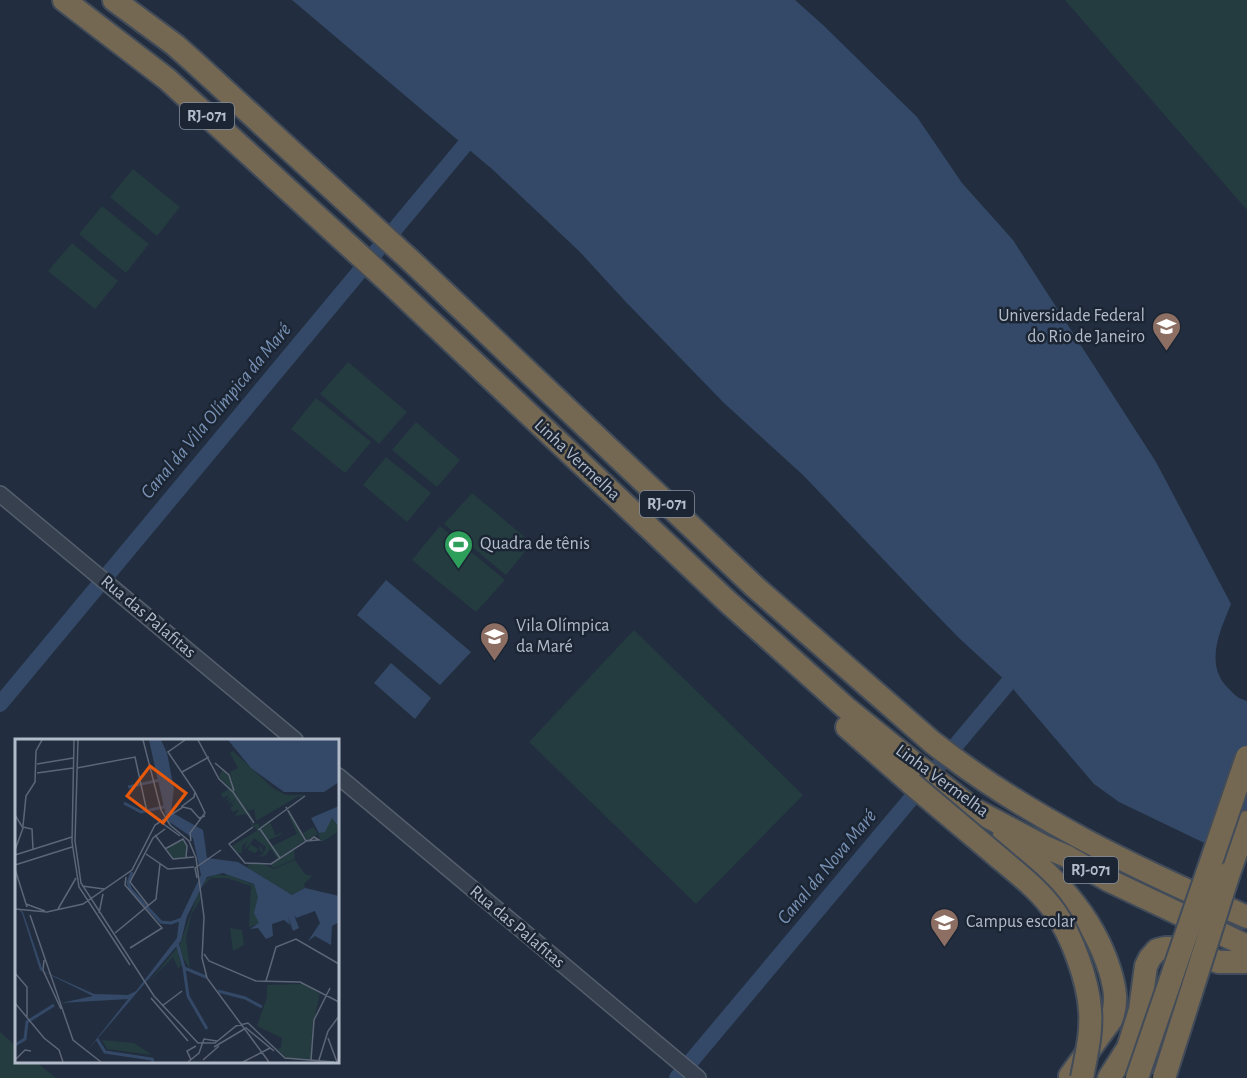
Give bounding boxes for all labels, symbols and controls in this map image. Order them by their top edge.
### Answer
road number: RJ-071 [180,103,234,129]
place label: Universidade Federal do Rio de Janeiro [998,307,1145,346]
school or university icon: Universidade Federal do Rio de Janeiro [1150,310,1182,352]
water label: Canal da Vila Olímpica da Maré [137,319,295,502]
street label: Linha Vermelha [531,416,623,504]
road number: RJ-071 [640,491,694,517]
sports icon: Quadra de tênis [443,528,475,570]
place label: Quadra de tênis [480,535,590,553]
street label: Rua das Palafitas [97,572,199,662]
place label: Vila Olímpica da Maré [516,617,609,656]
school or university icon: Vila Olímpica da Maré [479,620,511,662]
inset map [15,739,339,1063]
street label: Linha Vermelha [892,741,992,821]
water label: Canal da Nova Maré [774,806,881,928]
road number: RJ-071 [1064,857,1118,883]
street label: Rua das Palafitas [466,882,568,972]
school or university icon: Campus escolar [929,906,961,948]
place label: Campus escolar [966,913,1075,931]

